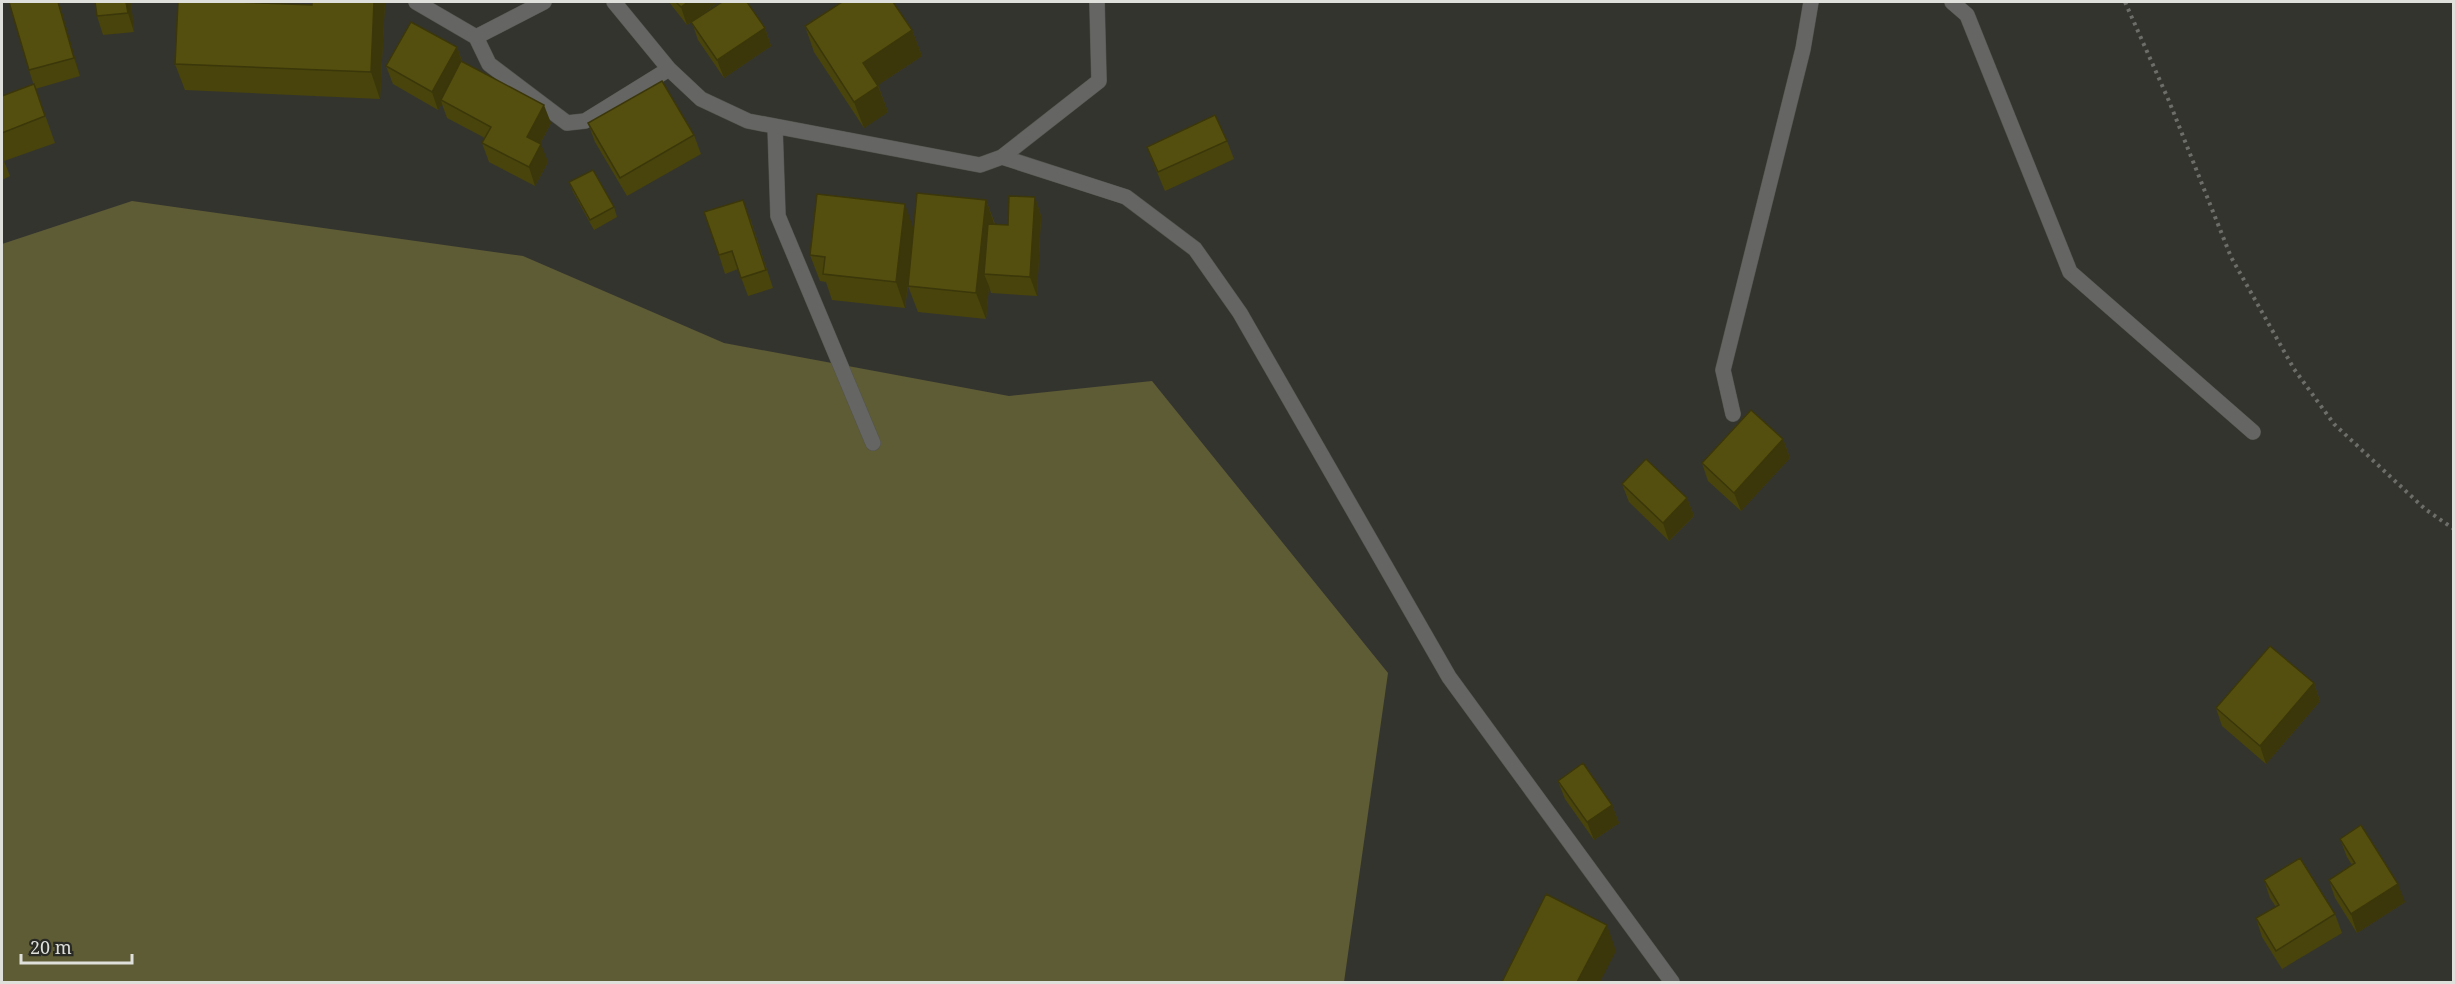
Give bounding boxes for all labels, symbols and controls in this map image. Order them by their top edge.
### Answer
scale bar [21,927,132,965]
text: 20 m [30,935,72,959]

